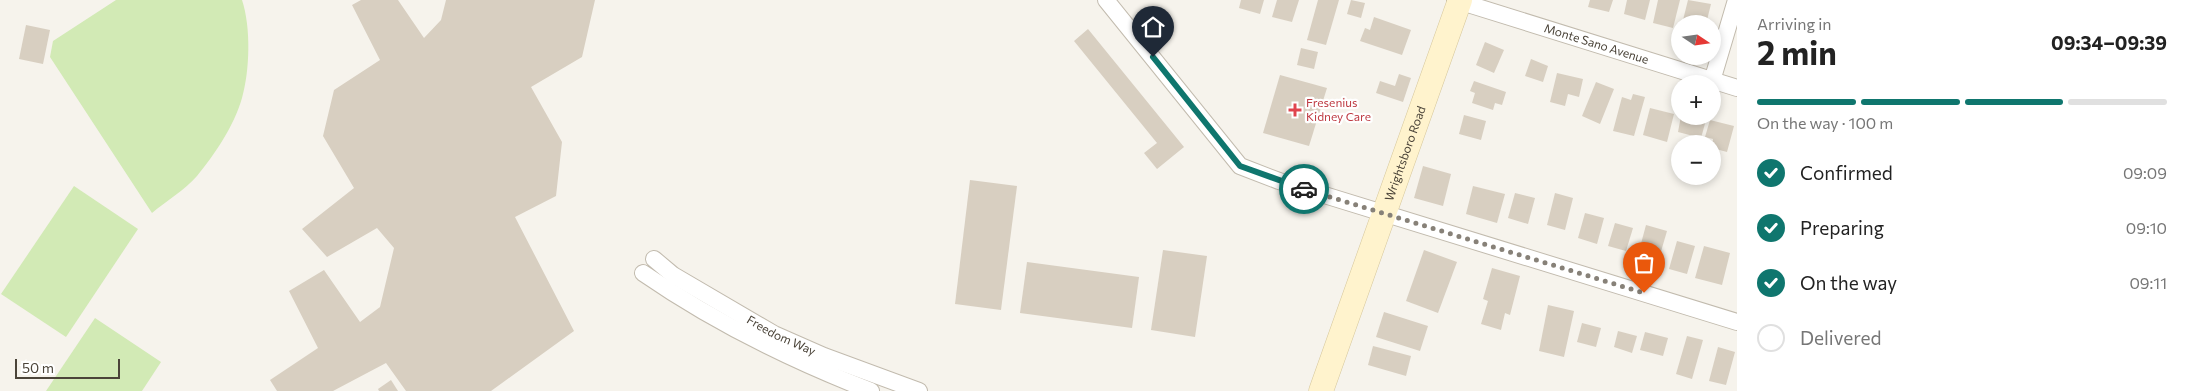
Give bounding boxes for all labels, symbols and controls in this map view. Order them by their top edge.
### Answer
pin [1132,6,1174,57]
icon: home [1139,13,1167,41]
text: Arriving in [1757,14,1831,33]
north arrow [1671,15,1721,65]
map controls [1671,15,1721,185]
street label: Monte Sano Avenue [1543,20,1651,66]
text: 09:34–09:39 [2051,31,2167,54]
text: 2 min [1757,32,1837,72]
button: + [1671,75,1721,125]
place label: Fresenius Kidney Care [1306,95,1371,123]
marker: Fresenius Kidney Care [1288,103,1302,117]
street label: Wrightsboro Road [1381,104,1428,203]
text: On the way · 100 m [1757,113,1893,132]
button: − [1671,135,1721,185]
icon: check [1757,159,1785,187]
text: Confirmed [1800,161,1893,184]
text: 09:09 [2123,163,2167,182]
courier [1279,164,1329,214]
icon: car [1290,175,1318,203]
icon: check [1757,214,1785,242]
text: Preparing [1800,216,1884,239]
text: 09:10 [2126,218,2167,237]
pin [1623,242,1665,293]
icon: bag [1630,249,1658,277]
icon: check [1757,269,1785,297]
text: On the way [1800,271,1897,294]
text: 09:11 [2129,273,2167,292]
street label: Freedom Way [745,312,818,357]
text: Delivered [1800,326,1881,349]
scale bar [15,356,120,379]
text: 50 m [22,359,54,376]

